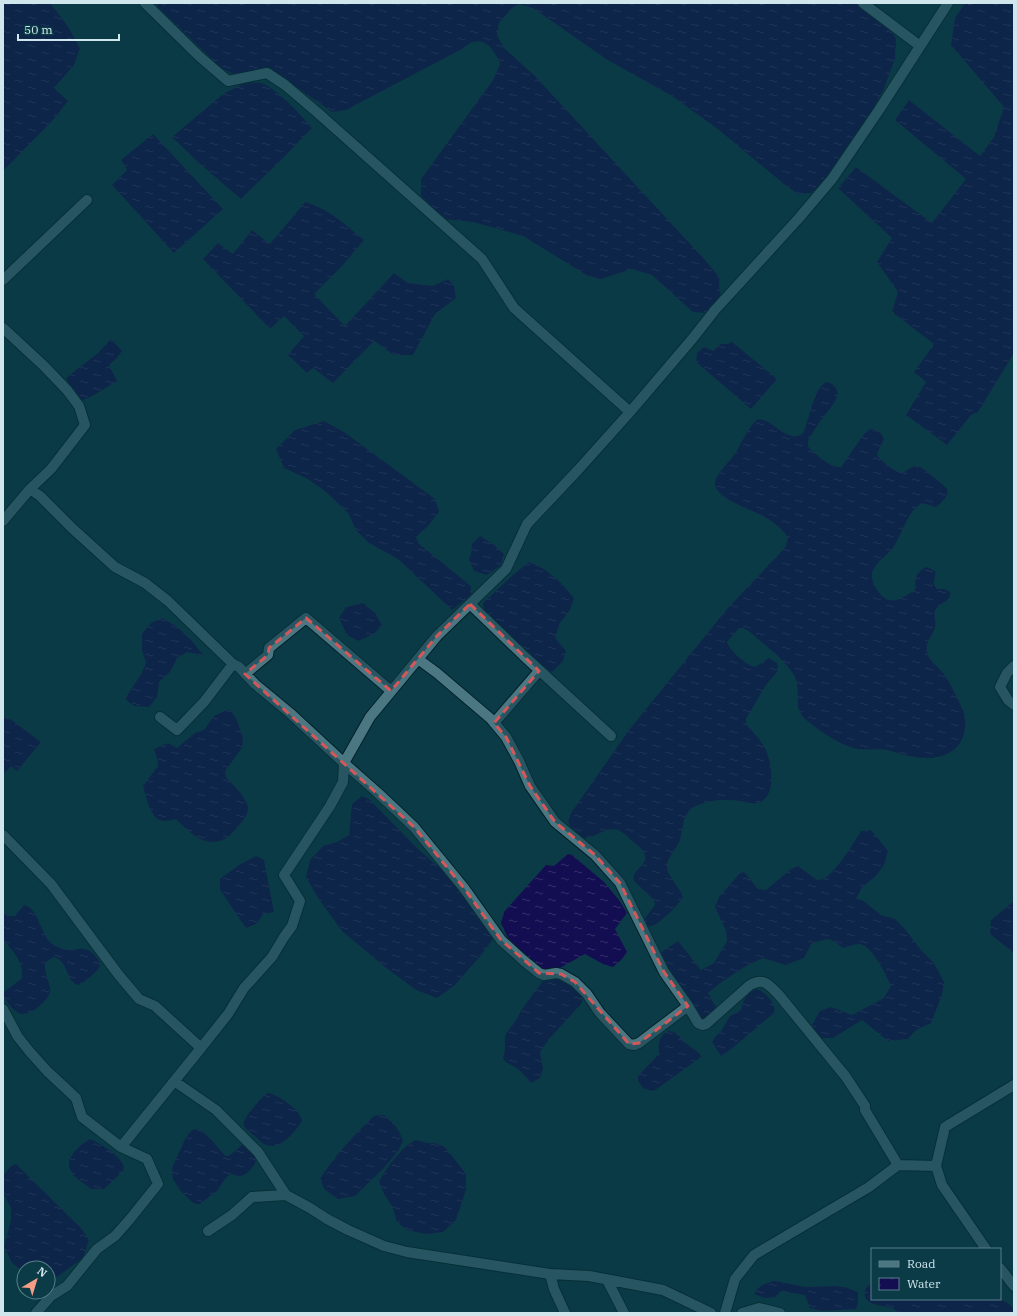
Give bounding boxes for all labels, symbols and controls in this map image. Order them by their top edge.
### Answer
scale bar [18,16,119,42]
text: 50 m [24,22,53,37]
legend [871,1248,1001,1300]
text: Road [907,1256,936,1271]
north arrow [16,1260,56,1300]
text: N [34,1264,50,1280]
text: Water [907,1276,941,1291]

